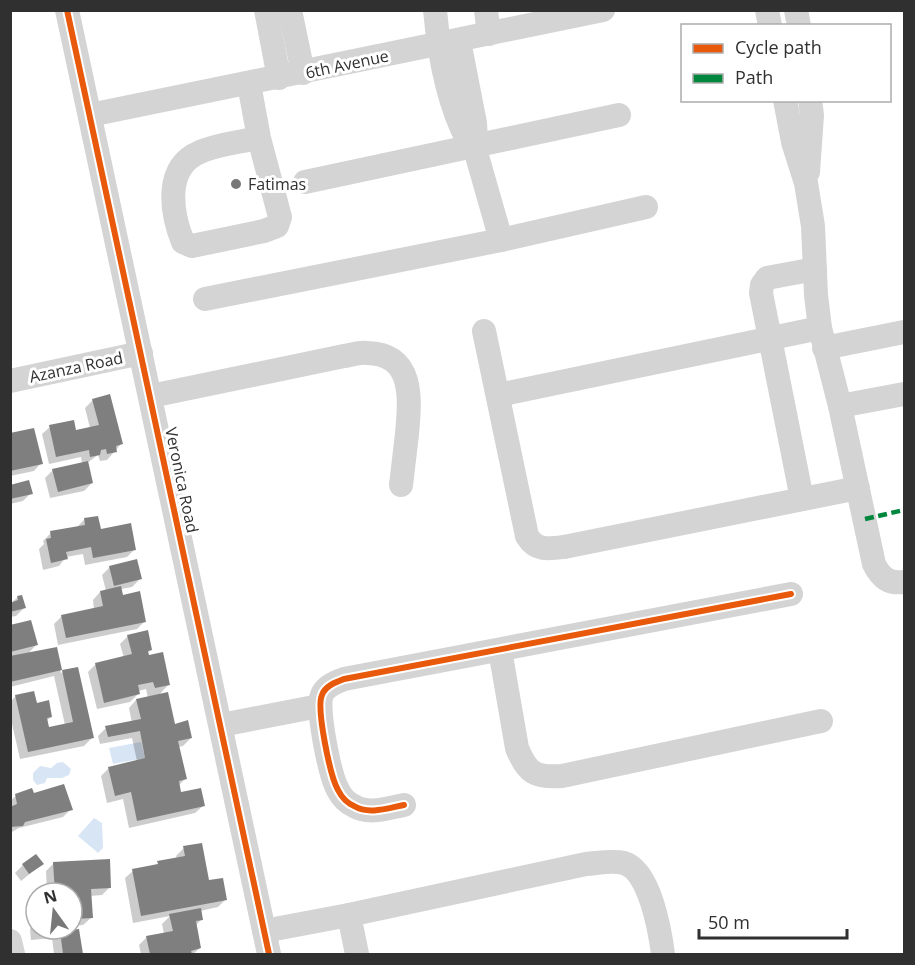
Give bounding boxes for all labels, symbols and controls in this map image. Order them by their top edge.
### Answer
legend [681,24,891,102]
text: Cycle path [735,35,822,59]
street label: 6th Avenue [303,44,391,84]
text: Path [735,65,773,89]
place label: Fatimas [248,173,306,195]
marker: Fatimas [229,177,243,191]
street label: Azanza Road [27,346,125,388]
street label: Veronica Road [160,425,204,535]
north arrow [24,881,84,941]
text: N [41,884,59,909]
scale bar [699,902,848,940]
text: 50 m [708,910,750,934]

